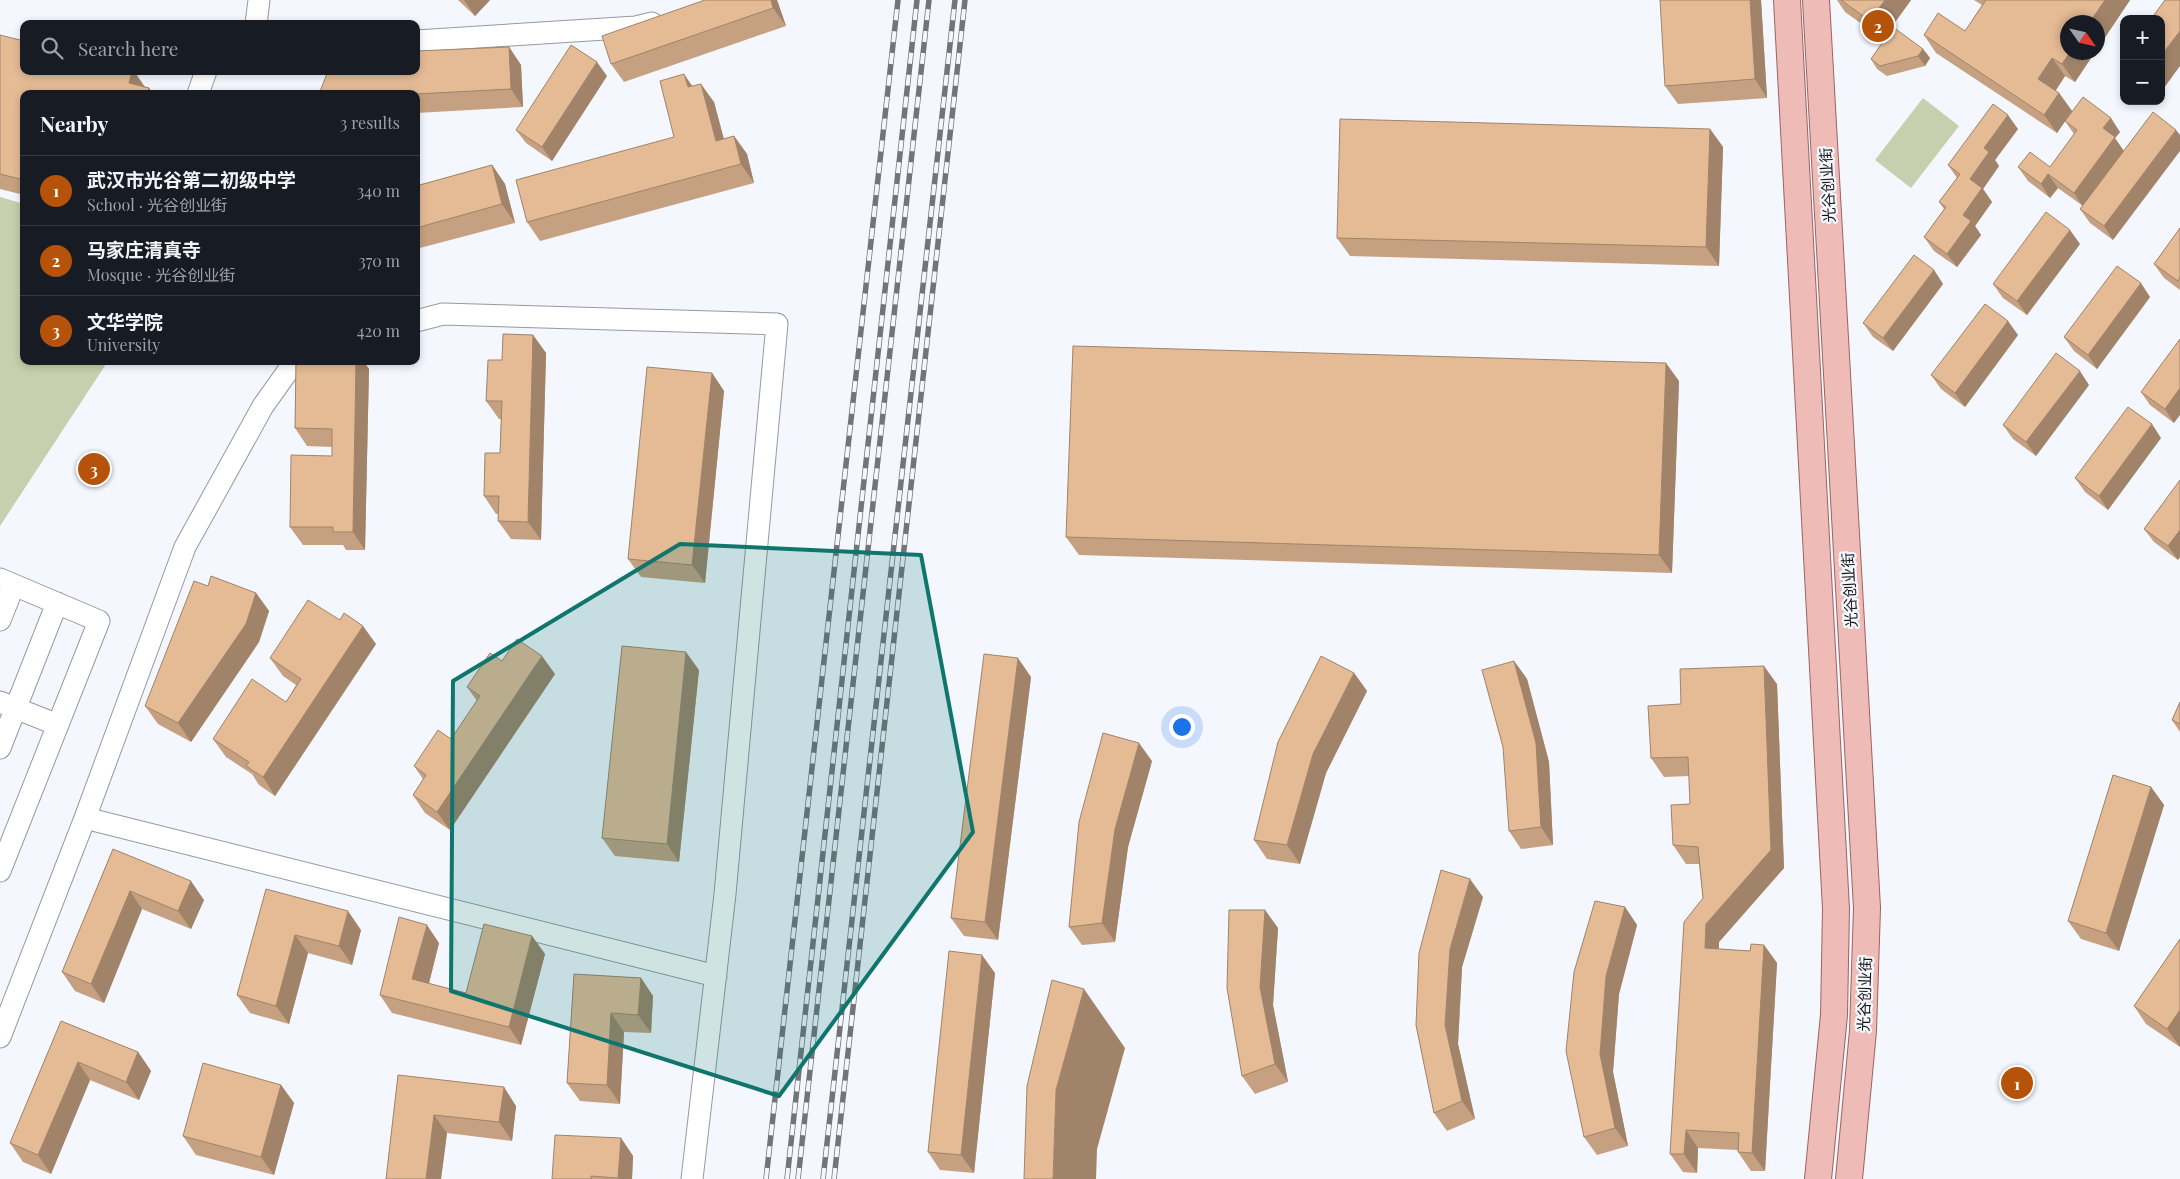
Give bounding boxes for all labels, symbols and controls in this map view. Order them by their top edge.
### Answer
pin: 2 [1862,7,1894,45]
north arrow [2060,15,2105,60]
map controls [2120,15,2165,105]
button: + [2120,15,2165,60]
search box [20,20,420,75]
icon: search [38,34,66,62]
text: Search here [78,35,178,61]
button: − [2120,60,2165,105]
text: Nearby [40,109,109,137]
text: 3 results [340,112,400,133]
street label: 光谷创业街 [1815,147,1839,223]
text: 武汉市光谷第二初级中学 [87,166,296,192]
text: 1 [53,180,59,201]
text: 340 m [357,180,400,201]
text: School · 光谷创业街 [87,194,227,215]
text: 马家庄清真寺 [87,236,201,262]
text: 2 [52,250,60,271]
text: 370 m [358,250,400,271]
text: Mosque · 光谷创业街 [87,264,235,285]
text: 文华学院 [87,308,163,334]
text: 3 [52,320,60,341]
text: 420 m [357,320,400,341]
text: University [87,334,160,355]
pin: 3 [78,450,110,488]
street label: 光谷创业街 [1837,552,1861,628]
your location [1169,714,1195,740]
street label: 光谷创业街 [1853,956,1875,1032]
pin: 1 [2001,1064,2033,1102]

